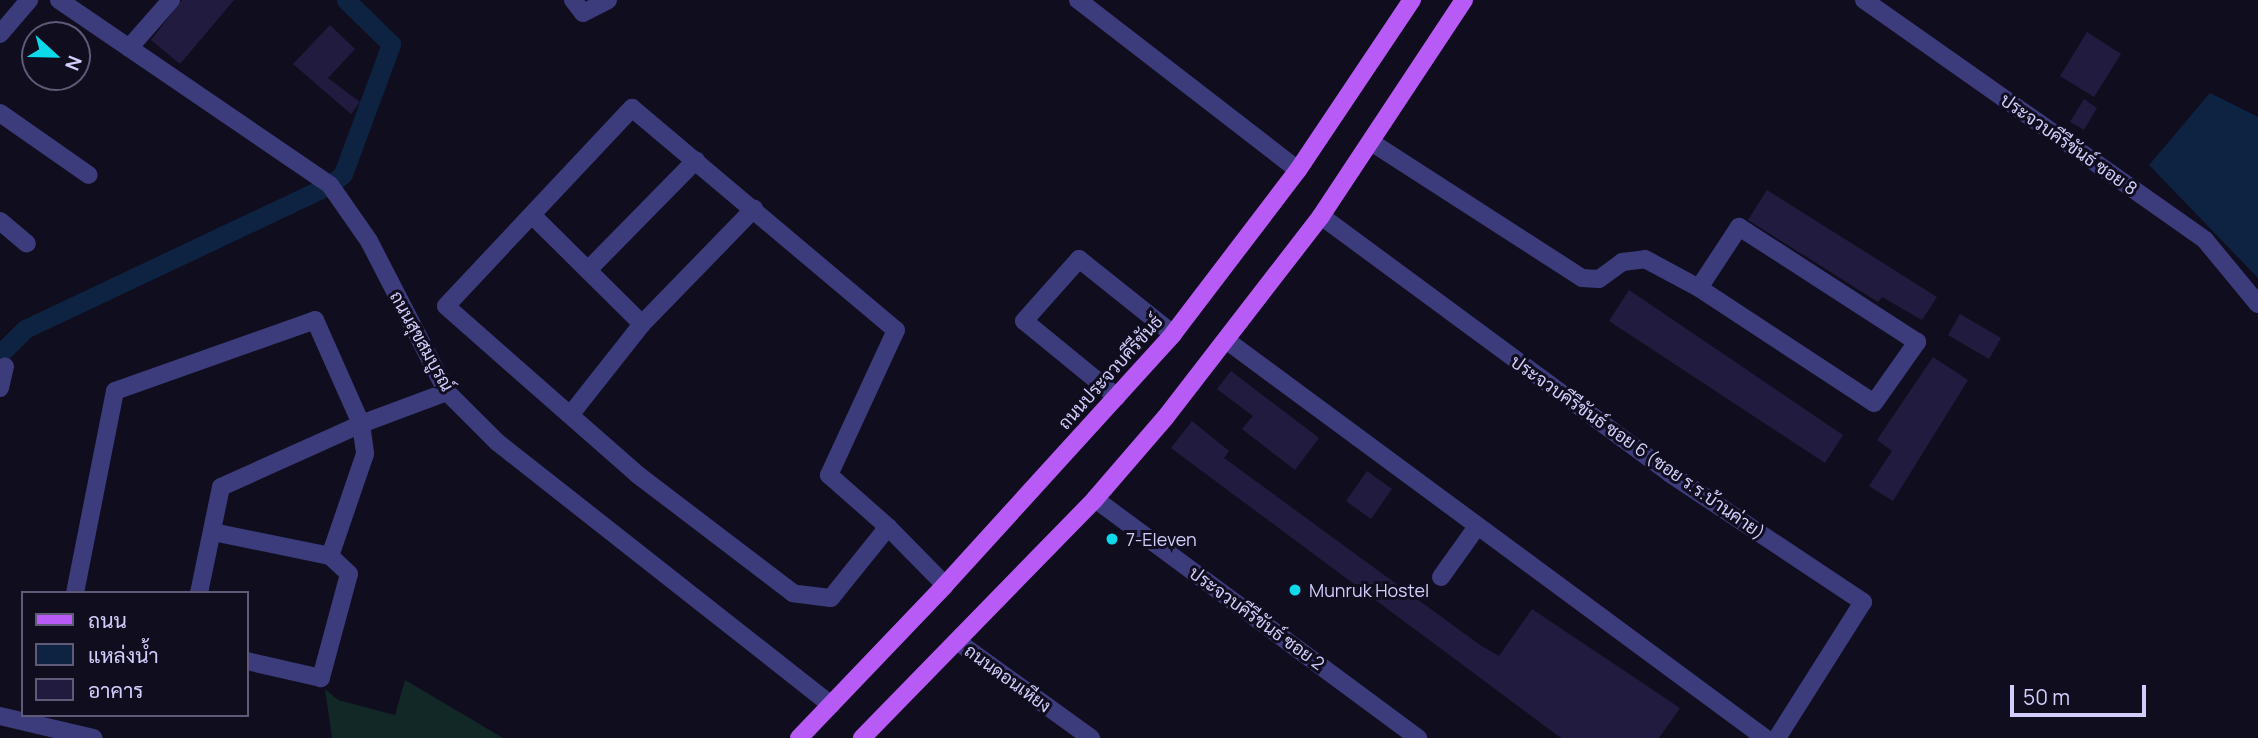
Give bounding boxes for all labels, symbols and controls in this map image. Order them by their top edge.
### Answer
north arrow [21,21,91,91]
text: N [59,52,88,74]
street label: ประจวบคีรีขันธ์ ซอย 8 [1996,89,2142,199]
street label: ถนนสุขสมบูรณ์ [386,287,458,395]
street label: ถนนประจวบคีรีขันธ์ [1053,311,1167,433]
street label: ประจวบคีรีขันธ์ ซอย 6 (ซอย ร.ร.บ้านค่าย) [1507,351,1769,543]
place label: 7-Eleven [1126,528,1197,550]
marker: 7-Eleven [1104,531,1120,547]
street label: ประจวบคีรีขันธ์ ซอย 2 [1185,562,1329,674]
place label: Munruk Hostel [1309,579,1429,601]
marker: Munruk Hostel [1287,582,1303,598]
legend [21,591,248,717]
text: ถนน [88,606,127,634]
street label: ถนนดอนเหียง [961,639,1055,717]
text: แหล่งน้ำ [88,641,159,669]
scale bar [2013,672,2150,716]
text: อาคาร [88,676,144,704]
text: 50 m [2023,683,2070,711]

